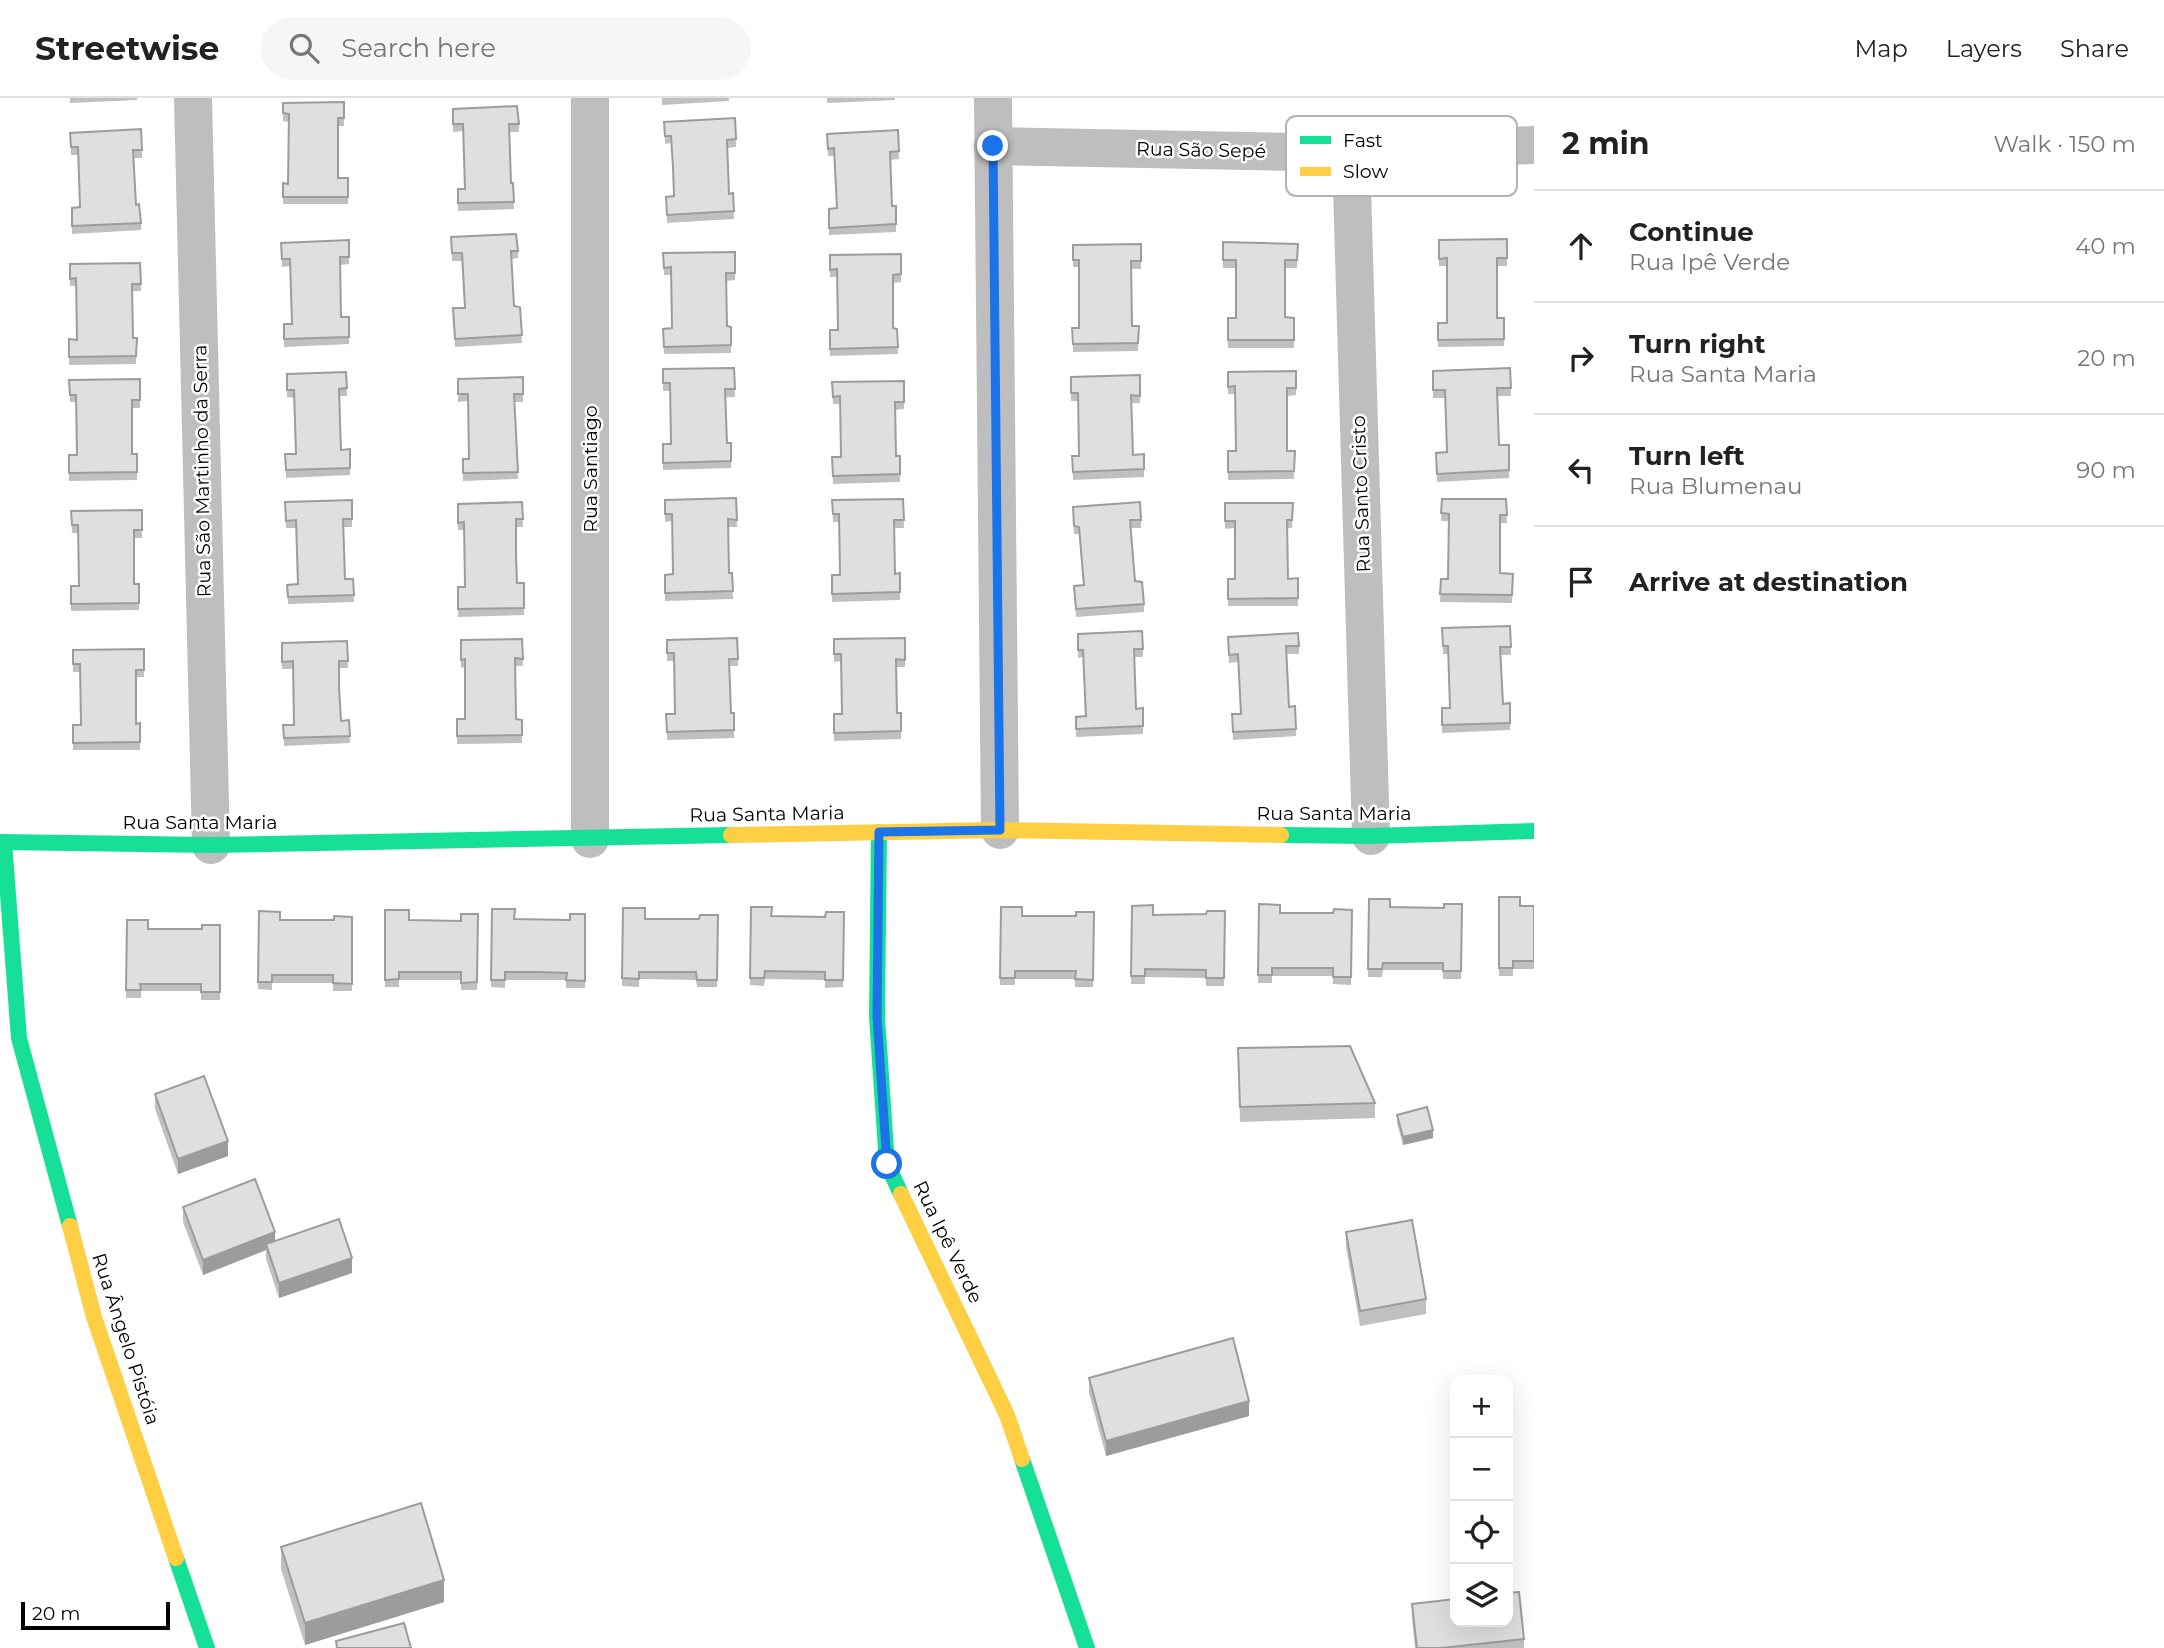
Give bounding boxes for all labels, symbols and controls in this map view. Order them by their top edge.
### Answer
search box [261,17,751,80]
text: Streetwise [35,28,219,68]
icon: search [285,29,323,67]
text: Search here [341,32,496,64]
text: Map [1854,34,1908,63]
text: Layers [1946,34,2022,63]
text: Share [2060,34,2129,63]
legend [1286,116,1517,196]
text: 2 min [1562,125,1649,162]
text: Fast [1343,129,1383,152]
route end [977,130,1008,161]
text: Walk · 150 m [1993,130,2136,158]
street label: Rua São Sepé [1136,137,1266,163]
text: Slow [1343,160,1388,183]
text: Continue [1629,216,1754,248]
icon: ahead [1562,227,1600,265]
text: 40 m [2075,232,2136,260]
text: Rua Ipê Verde [1629,248,1790,276]
text: Turn right [1629,328,1765,360]
icon: right [1562,339,1600,377]
street label: Rua São Martinho da Serra [188,344,216,598]
text: 20 m [2077,344,2136,372]
text: Rua Santa Maria [1629,360,1817,388]
street label: Rua Santiago [579,405,602,533]
street label: Rua Santo Cristo [1347,415,1375,573]
text: Turn left [1629,440,1745,472]
icon: left [1562,451,1600,489]
text: 90 m [2076,456,2136,484]
text: Rua Blumenau [1629,472,1803,500]
icon: arrive [1562,563,1600,601]
text: Arrive at destination [1629,566,1908,598]
street label: Rua Santa Maria [689,801,845,827]
street label: Rua Santa Maria [1256,802,1412,825]
street label: Rua Santa Maria [122,811,278,834]
route start [871,1148,902,1179]
street label: Rua Ipê Verde [908,1177,988,1307]
street label: Rua Ângelo Pistóia [87,1250,165,1428]
map controls [1450,1375,1513,1627]
button: + [1450,1375,1513,1438]
button: − [1450,1438,1513,1501]
button: locate [1450,1501,1513,1564]
button: layers [1450,1564,1513,1627]
scale bar [21,1599,170,1631]
text: 20 m [32,1602,80,1625]

